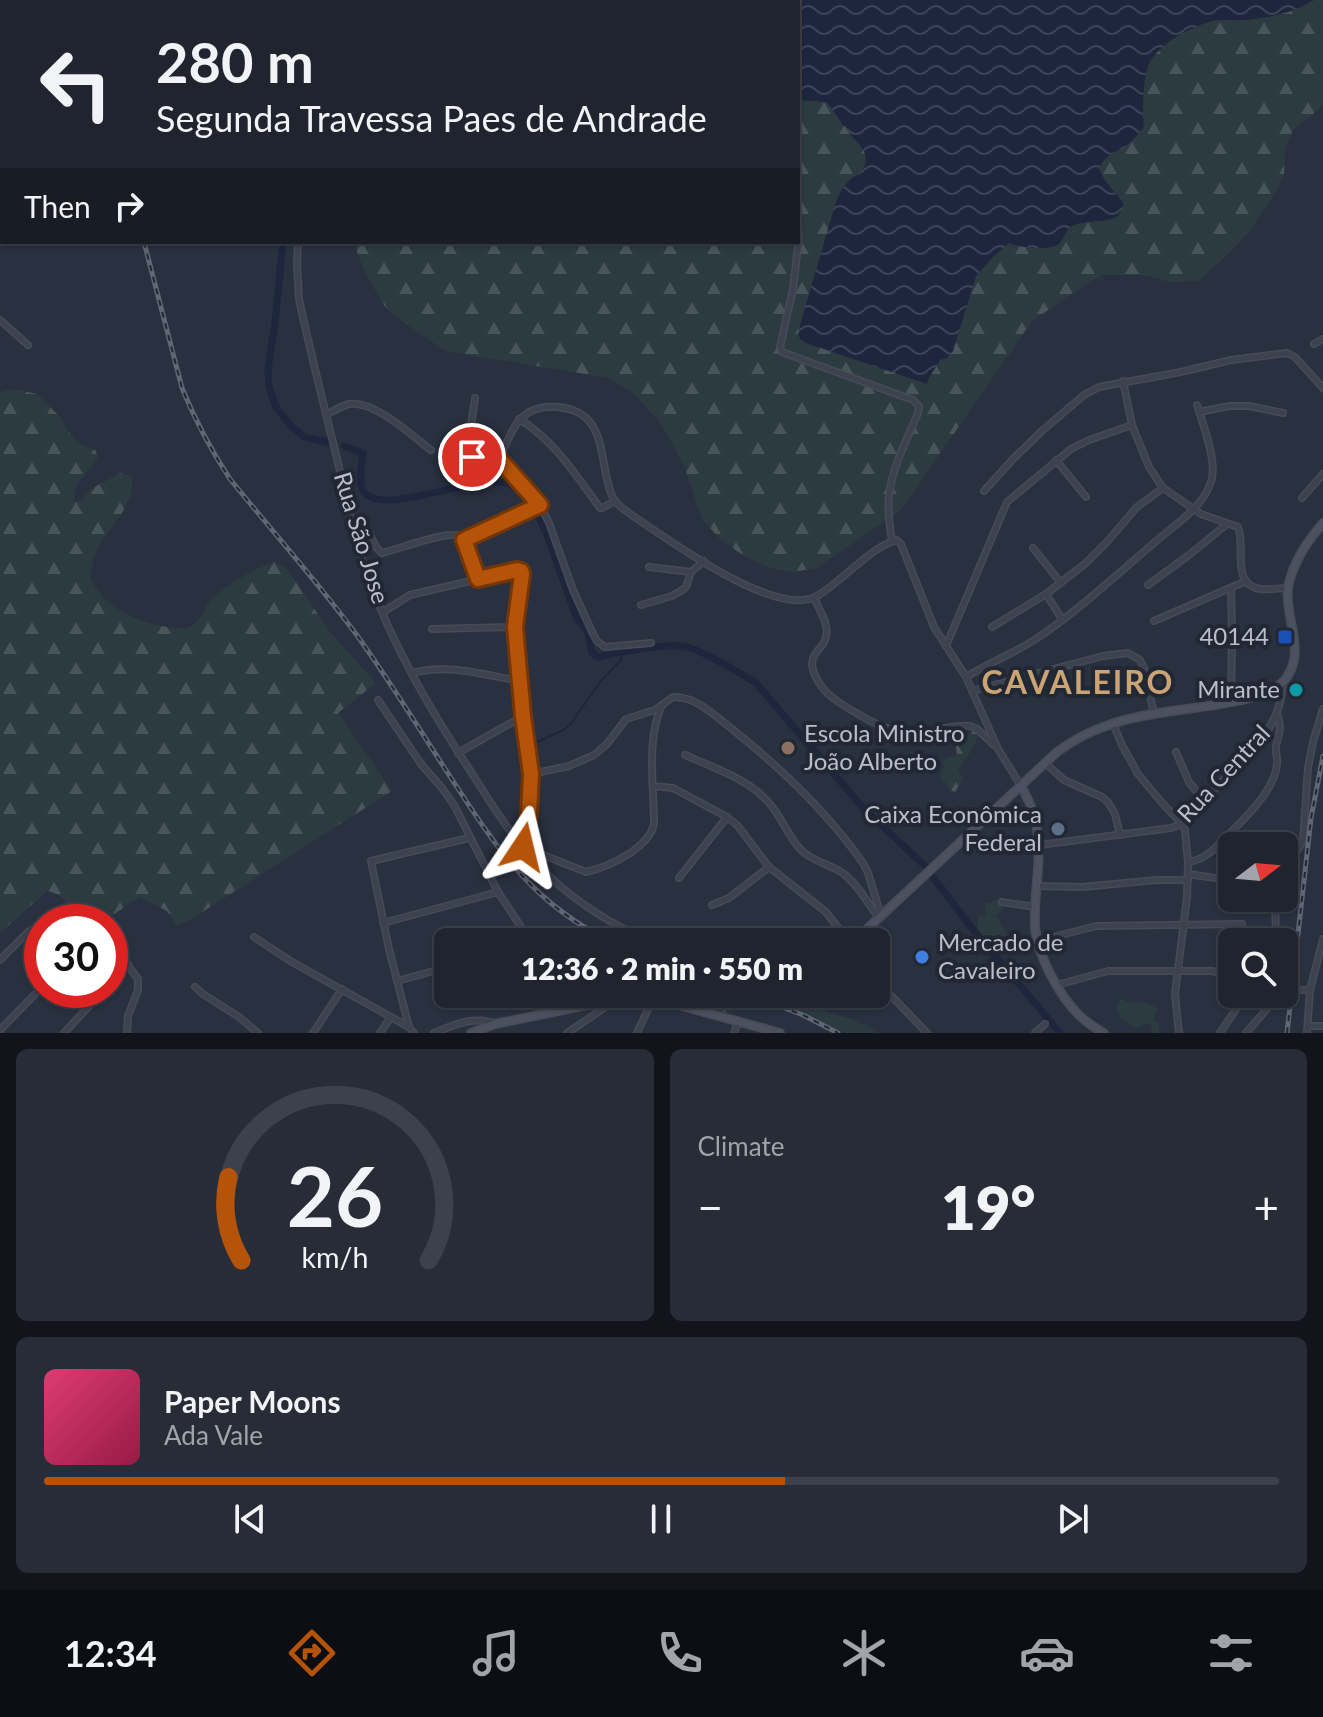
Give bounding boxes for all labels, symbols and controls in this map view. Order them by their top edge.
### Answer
text: 280 m [156,28,314,95]
icon: left [24,32,128,136]
text: Segunda Travessa Paes de Andrade [156,96,707,140]
icon: right [107,184,151,228]
text: Then [24,188,91,224]
pin [438,423,506,491]
icon: arrive [450,435,494,479]
street label: Rua São Jose [329,468,396,607]
place label: 40144 [1199,621,1269,650]
marker: 40144 [1276,628,1294,646]
district label: CAVALEIRO [982,662,1174,701]
place label: Mirante [1197,674,1280,703]
marker: Mirante [1287,681,1305,699]
place label: Escola Ministro João Alberto [804,718,965,775]
street label: Rua Central [1171,718,1275,828]
marker: Escola Ministro João Alberto [779,739,797,757]
place label: Caixa Econômica Federal [864,799,1042,856]
position arrow [481,805,565,889]
marker: Caixa Econômica Federal [1049,820,1067,838]
north arrow [1218,832,1298,912]
map controls [1218,832,1298,1008]
speed limit sign: 30 [24,904,128,1008]
place label: Mercado de Cavaleiro [938,927,1064,984]
button: search [1218,928,1298,1008]
marker: Mercado de Cavaleiro [913,948,931,966]
text: 12:36 · 2 min · 550 m [521,950,803,986]
text: Climate [698,1130,784,1162]
text: 26 [287,1145,383,1245]
text: 19° [941,1171,1036,1243]
text: − [698,1181,723,1233]
text: + [1253,1181,1279,1233]
text: km/h [301,1240,368,1274]
text: Paper Moons [164,1383,341,1419]
text: Ada Vale [164,1419,263,1451]
icon: previous [228,1497,272,1541]
icon: pause [639,1497,683,1541]
icon: next [1051,1497,1095,1541]
icon: directions [284,1625,340,1681]
icon: music [468,1625,524,1681]
icon: phone [652,1625,708,1681]
icon: climate [836,1625,892,1681]
icon: car [1019,1625,1075,1681]
icon: filters [1203,1625,1259,1681]
text: 12:34 [64,1631,157,1675]

